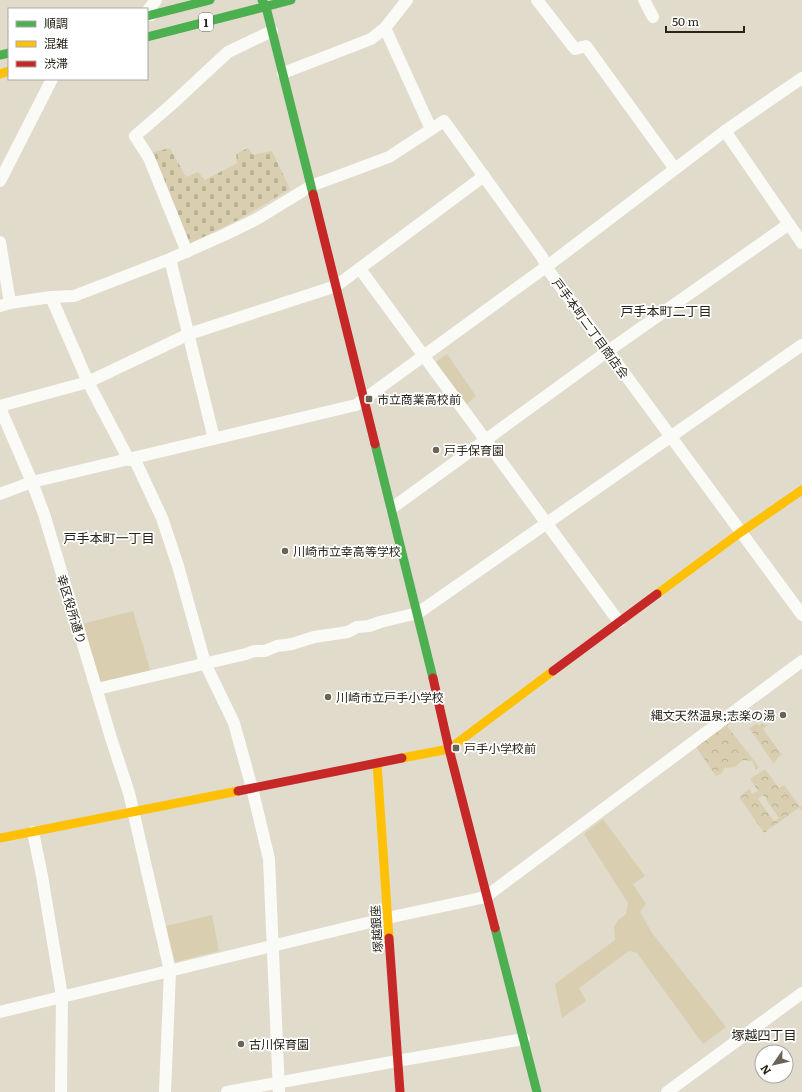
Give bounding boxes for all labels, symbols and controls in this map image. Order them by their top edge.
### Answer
legend [8,8,148,80]
scale bar [666,8,744,34]
text: 50 m [672,12,699,30]
road number: 1 [199,13,213,31]
text: 順調 [44,14,68,32]
text: 混雑 [44,34,68,52]
text: 渋滞 [44,54,68,72]
street label: 戸手本町二丁目商店会 [548,274,634,382]
district label: 戸手本町二丁目 [620,301,712,320]
place label: 市立商業高校前 [377,390,461,408]
marker: 市立商業高校前 [364,394,374,404]
place label: 戸手保育園 [444,441,504,459]
marker: 戸手保育園 [431,445,441,455]
district label: 戸手本町一丁目 [63,528,155,547]
place label: 川崎市立幸高等学校 [293,542,401,560]
marker: 川崎市立幸高等学校 [280,546,290,556]
street label: 幸区役所通り [53,572,91,646]
place label: 川崎市立戸手小学校 [336,688,444,706]
marker: 川崎市立戸手小学校 [323,692,333,702]
place label: 縄文天然温泉;志楽の湯 [651,706,775,724]
marker: 縄文天然温泉;志楽の湯 [778,710,788,720]
place label: 戸手小学校前 [464,739,536,757]
marker: 戸手小学校前 [451,743,461,753]
street label: 塚越銀座 [365,904,387,954]
district label: 塚越四丁目 [731,1025,797,1044]
place label: 古川保育園 [249,1035,309,1053]
marker: 古川保育園 [236,1039,246,1049]
north arrow [754,1044,794,1084]
text: N [756,1062,774,1078]

